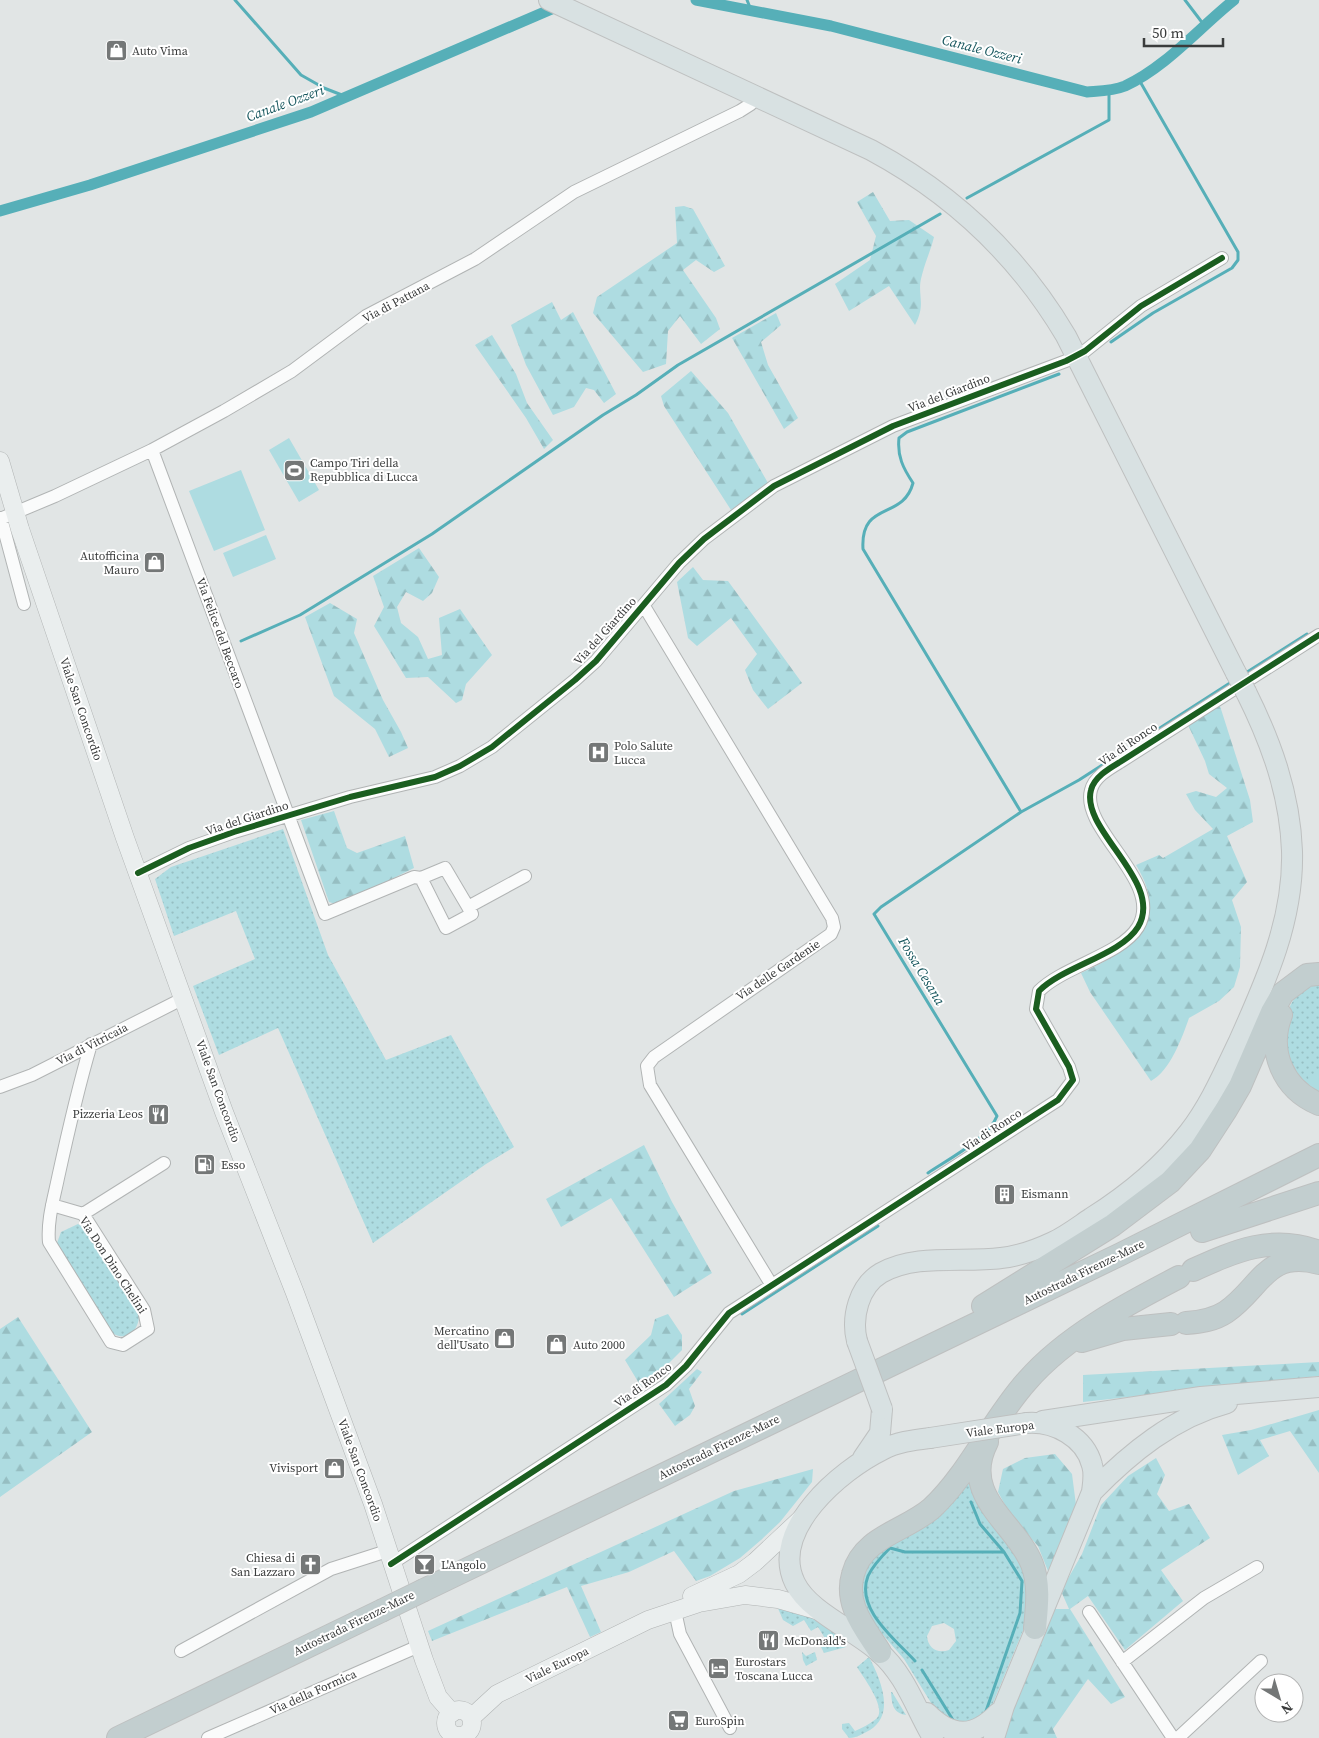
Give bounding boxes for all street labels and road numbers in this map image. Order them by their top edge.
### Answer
street label: Via di Pattana [360,277,433,326]
street label: Via del Giardino [906,370,993,416]
street label: Via Felice del Beccaro [193,575,248,691]
street label: Via del Giardino [570,593,640,668]
street label: Viale San Concordio [56,655,106,763]
street label: Via di Ronco [1096,718,1161,769]
street label: Via del Giardino [203,797,291,839]
street label: Via delle Gardenie [733,936,823,1004]
street label: Via di Vitricaia [53,1019,131,1069]
street label: Viale San Concordio [192,1038,244,1145]
street label: Via di Ronco [959,1105,1025,1155]
street label: Via Don Dino Chelini [76,1213,151,1317]
street label: Autostrada Firenze-Mare [1021,1236,1147,1308]
street label: Via di Ronco [611,1358,675,1411]
street label: Autostrada Firenze-Mare [656,1411,782,1483]
street label: Viale San Concordio [334,1417,386,1524]
street label: Viale Europa [965,1417,1036,1441]
street label: Autostrada Firenze-Mare [291,1587,417,1659]
street label: Viale Europa [523,1642,592,1687]
street label: Via della Formica [267,1665,360,1718]

